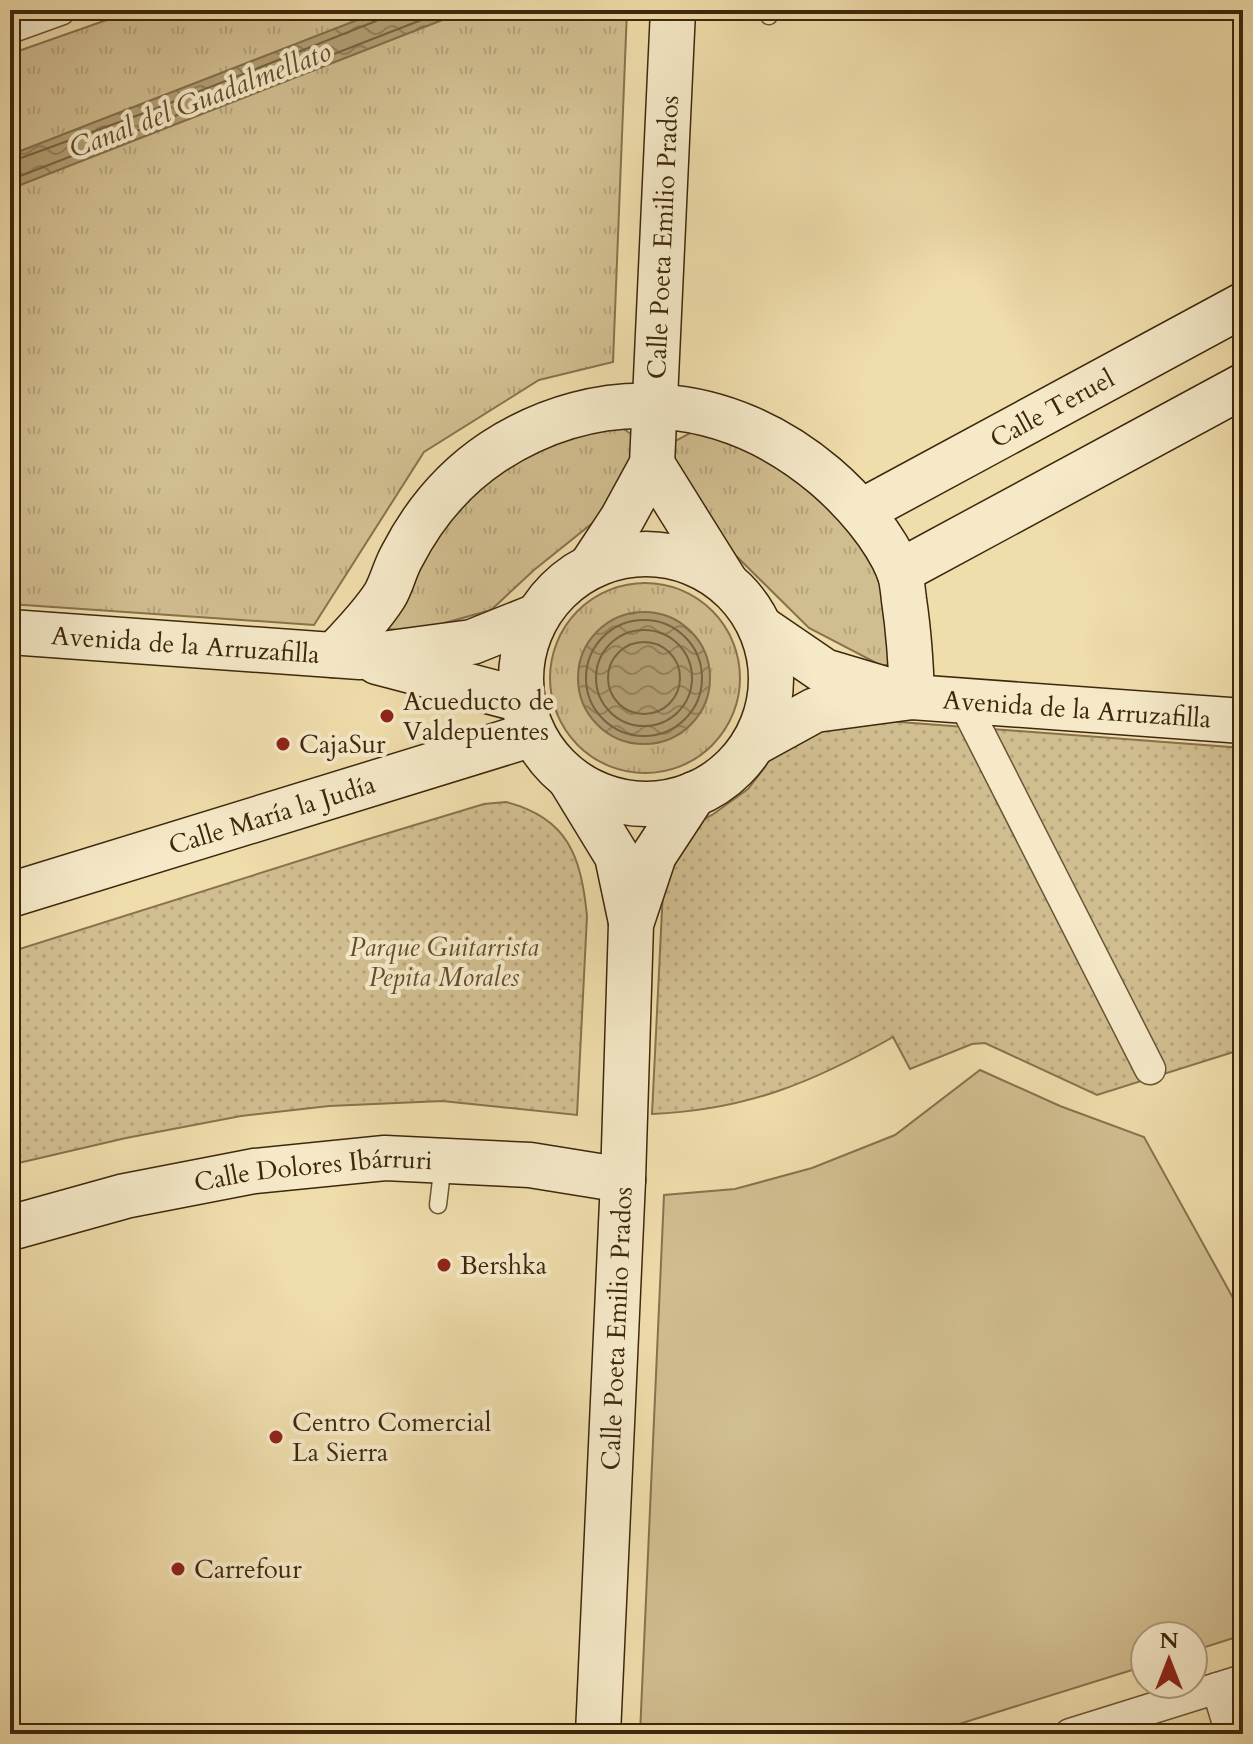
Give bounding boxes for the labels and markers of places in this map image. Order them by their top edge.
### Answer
place label: Acueducto de Valdepuentes [403,684,554,749]
marker: Acueducto de Valdepuentes [378,707,396,725]
place label: CajaSur [299,727,386,762]
marker: CajaSur [274,735,292,753]
place label: Bershka [460,1248,547,1283]
marker: Bershka [435,1256,453,1274]
place label: Centro Comercial La Sierra [292,1405,492,1470]
marker: Centro Comercial La Sierra [267,1428,285,1446]
place label: Carrefour [194,1552,302,1587]
marker: Carrefour [169,1560,187,1578]

